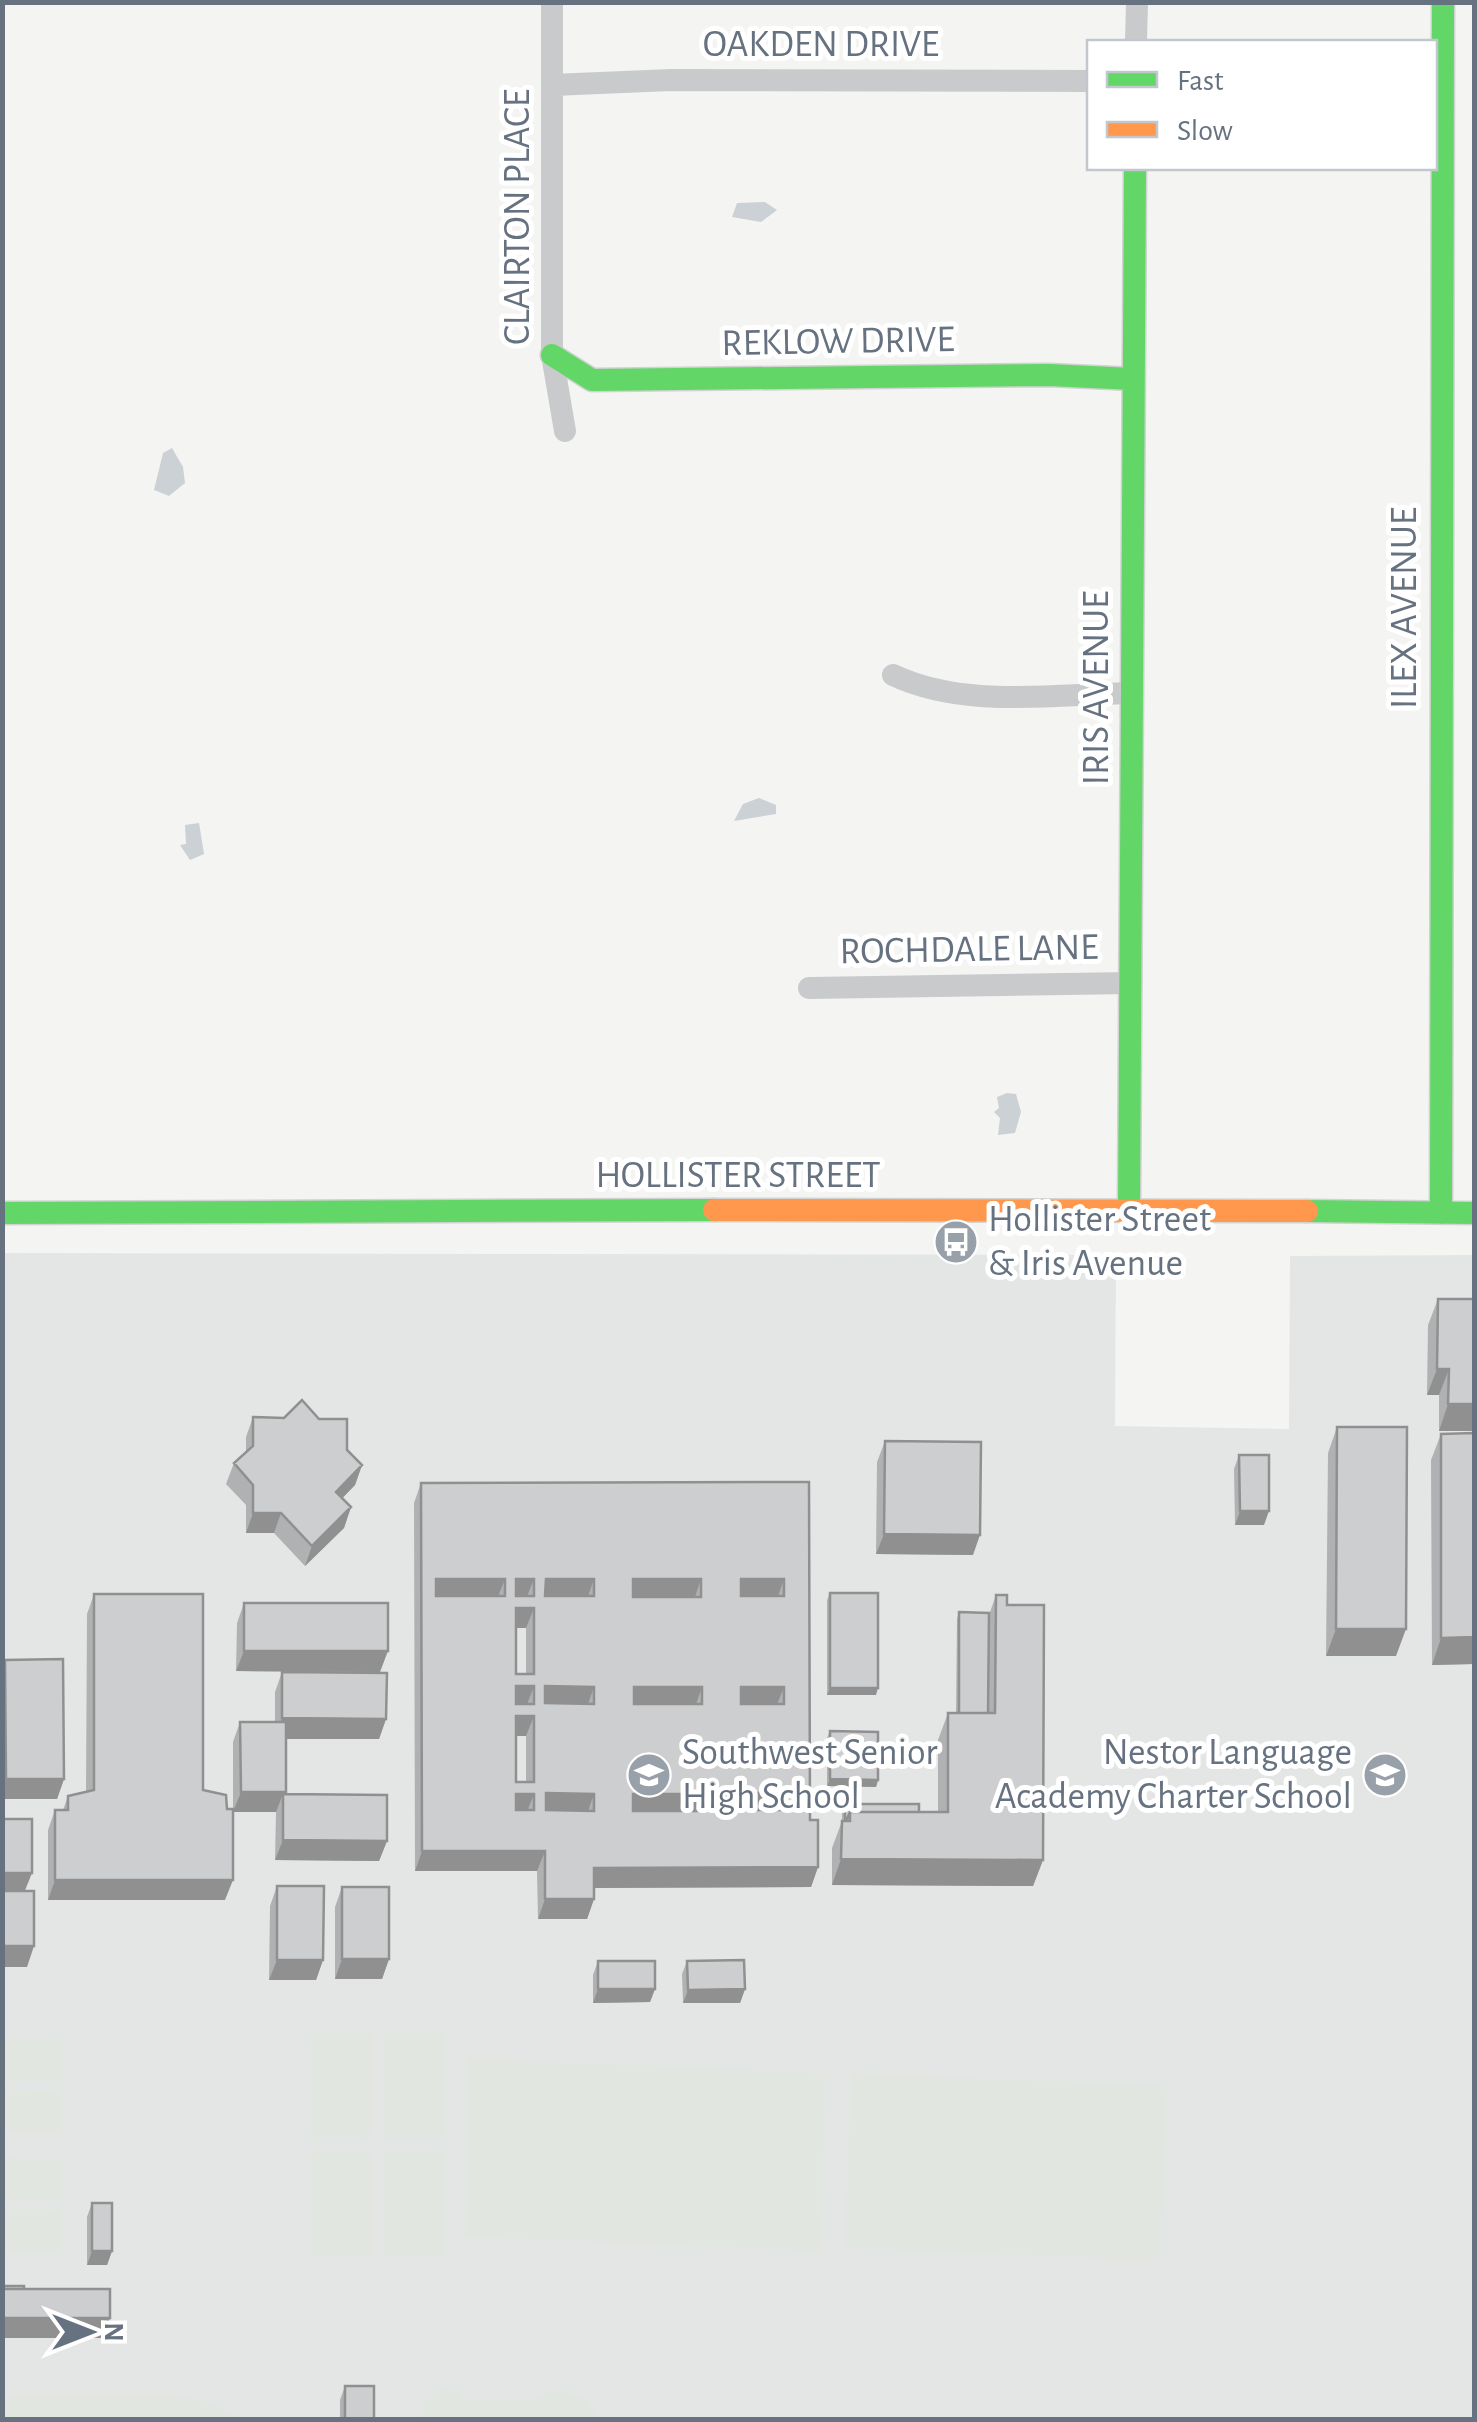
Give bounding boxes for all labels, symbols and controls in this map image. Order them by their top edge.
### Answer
street label: OAKDEN DRIVE [703,26,939,64]
legend [1087,40,1437,170]
text: Fast [1177,66,1224,96]
street label: CLAIRTON PLACE [499,89,537,345]
text: Slow [1177,116,1233,146]
street label: REKLOW DRIVE [721,321,955,363]
street label: ILEX AVENUE [1386,507,1424,709]
street label: IRIS AVENUE [1078,591,1116,785]
street label: ROCHDALE LANE [839,929,1099,971]
street label: HOLLISTER STREET [595,1157,881,1195]
place label: Hollister Street & Iris Avenue [988,1201,1211,1283]
bus stop icon: Hollister Street & Iris Avenue [933,1219,979,1265]
place label: Southwest Senior High School [682,1734,938,1816]
place label: Nestor Language Academy Charter School [995,1734,1352,1816]
school or university icon: Southwest Senior High School [626,1752,672,1798]
school or university icon: Nestor Language Academy Charter School [1362,1752,1408,1798]
north arrow [40,2282,140,2382]
text: N [99,2322,127,2342]

